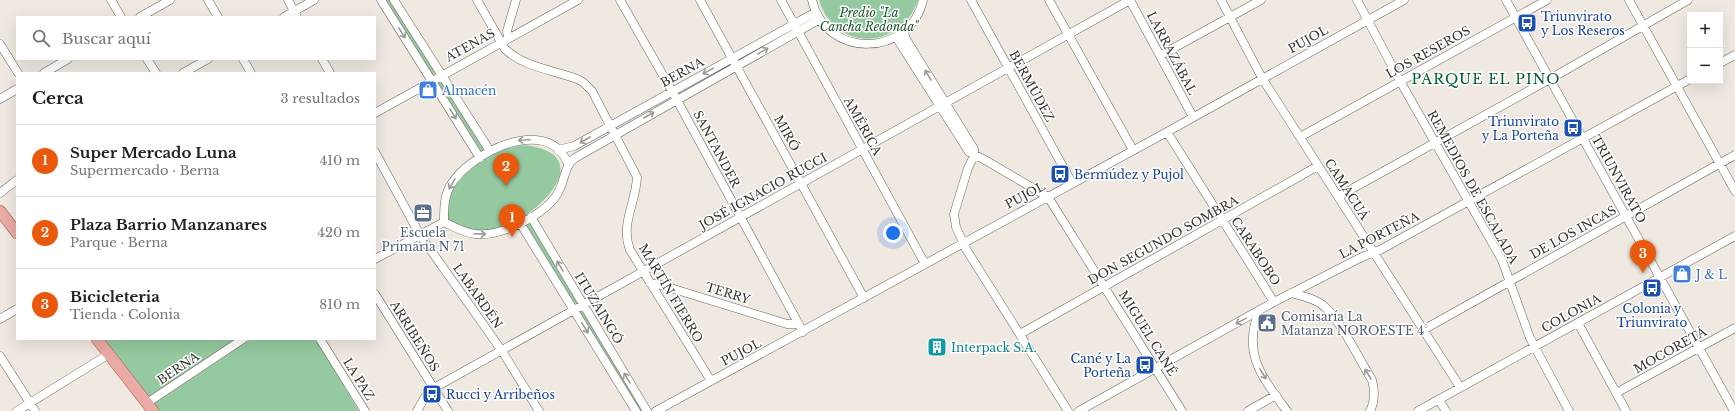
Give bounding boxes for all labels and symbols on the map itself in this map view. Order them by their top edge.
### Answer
park label: Predio "La Cancha Redonda" [820,5,920,34]
street label: LARRAZÁBAL [1144,9,1201,97]
place label: Triunvirato y Los Reseros [1541,9,1625,38]
bus stop icon: Triunvirato y Los Reseros [1516,12,1538,34]
street label: PUJOL [1286,22,1331,56]
street label: LOS RESEROS [1383,22,1473,81]
street label: ATENAS [442,25,498,65]
one-way arrow [398,27,406,38]
one-way arrow [757,47,769,55]
street label: BERMÚDEZ [1006,47,1059,124]
street label: BERNA [658,54,707,90]
one-way arrow [703,68,715,76]
one-way arrow [924,70,932,81]
district label: PARQUE EL PINO [1412,70,1560,88]
shop icon: Almacén [417,79,439,101]
place label: Almacén [441,83,496,98]
street label: AMÉRICA [840,93,886,158]
one-way arrow [448,108,457,119]
street label: SANTANDER [690,108,744,191]
street label: REMEDIOS DE ESCALADA [1424,108,1522,267]
one-way arrow [643,110,655,118]
street label: MIRÓ [771,112,804,154]
place label: Triunvirato y La Porteña [1482,114,1559,143]
bus stop icon: Triunvirato y La Porteña [1562,117,1584,139]
street label: TRIUNVIRATO [1589,132,1649,226]
one-way arrow [580,136,592,144]
one-way arrow [518,137,531,144]
street label: JOSÉ IGNACIO RUCCI [694,149,829,233]
pin: 2 [493,153,519,186]
street label: CAMACUÁ [1322,155,1374,223]
bus stop icon: Bermúdez y Pujol [1049,163,1071,185]
place label: Bermúdez y Pujol [1074,167,1184,182]
one-way arrow [448,178,456,190]
street label: PUJOL [1002,178,1048,212]
street label: DON SEGUNDO SOMBRA [1085,192,1241,288]
office icon: Escuela Primaria N 71 [412,202,434,224]
street label: DE LOS INCAS [1527,202,1619,262]
pin: 1 [499,204,525,237]
street label: LA PORTEÑA [1336,207,1422,262]
street label: CARABOBO [1228,214,1284,288]
your location [883,223,903,243]
place label: Escuela Primaria N 71 [381,225,465,254]
one-way arrow [473,230,486,238]
pin: 3 [1630,240,1656,273]
street label: MARTÍN FIERRO [636,241,707,345]
street label: LABARDÉN [450,260,507,331]
one-way arrow [556,261,564,272]
shop icon: J & L [1671,263,1693,285]
place label: J & L [1694,267,1727,282]
street label: ITUZAINGÓ [572,269,627,347]
bus stop icon: Colonia y Triunvirato [1641,277,1663,299]
street label: TERRY [704,279,752,307]
street label: MIGUEL CANÉ [1116,287,1181,379]
street label: COLONIA [1539,290,1604,335]
street label: ARRIBEÑOS [387,296,444,374]
place label: Colonia y Triunvirato [1617,301,1688,330]
place label: Comisaría La Matanza NOROESTE 4° [1281,309,1428,338]
public building icon: Comisaría La Matanza NOROESTE 4° [1256,312,1278,334]
one-way arrow [1235,318,1247,326]
one-way arrow [581,322,589,334]
street label: MOCORETÁ [1630,323,1710,376]
street label: PUJOL [718,335,764,369]
building icon: Interpack S.A. [926,336,948,358]
place label: Interpack S.A. [951,340,1037,355]
street label: BERNA [154,348,202,387]
place label: Cané y La Porteña [1070,351,1131,380]
bus stop icon: Cané y La Porteña [1134,354,1156,376]
street label: LA PAZ [340,355,378,403]
one-way arrow [1259,368,1267,380]
one-way arrow [1364,368,1372,380]
one-way arrow [623,372,631,384]
bus stop icon: Rucci y Arribeños [421,383,443,405]
place label: Rucci y Arribeños [446,387,555,402]

